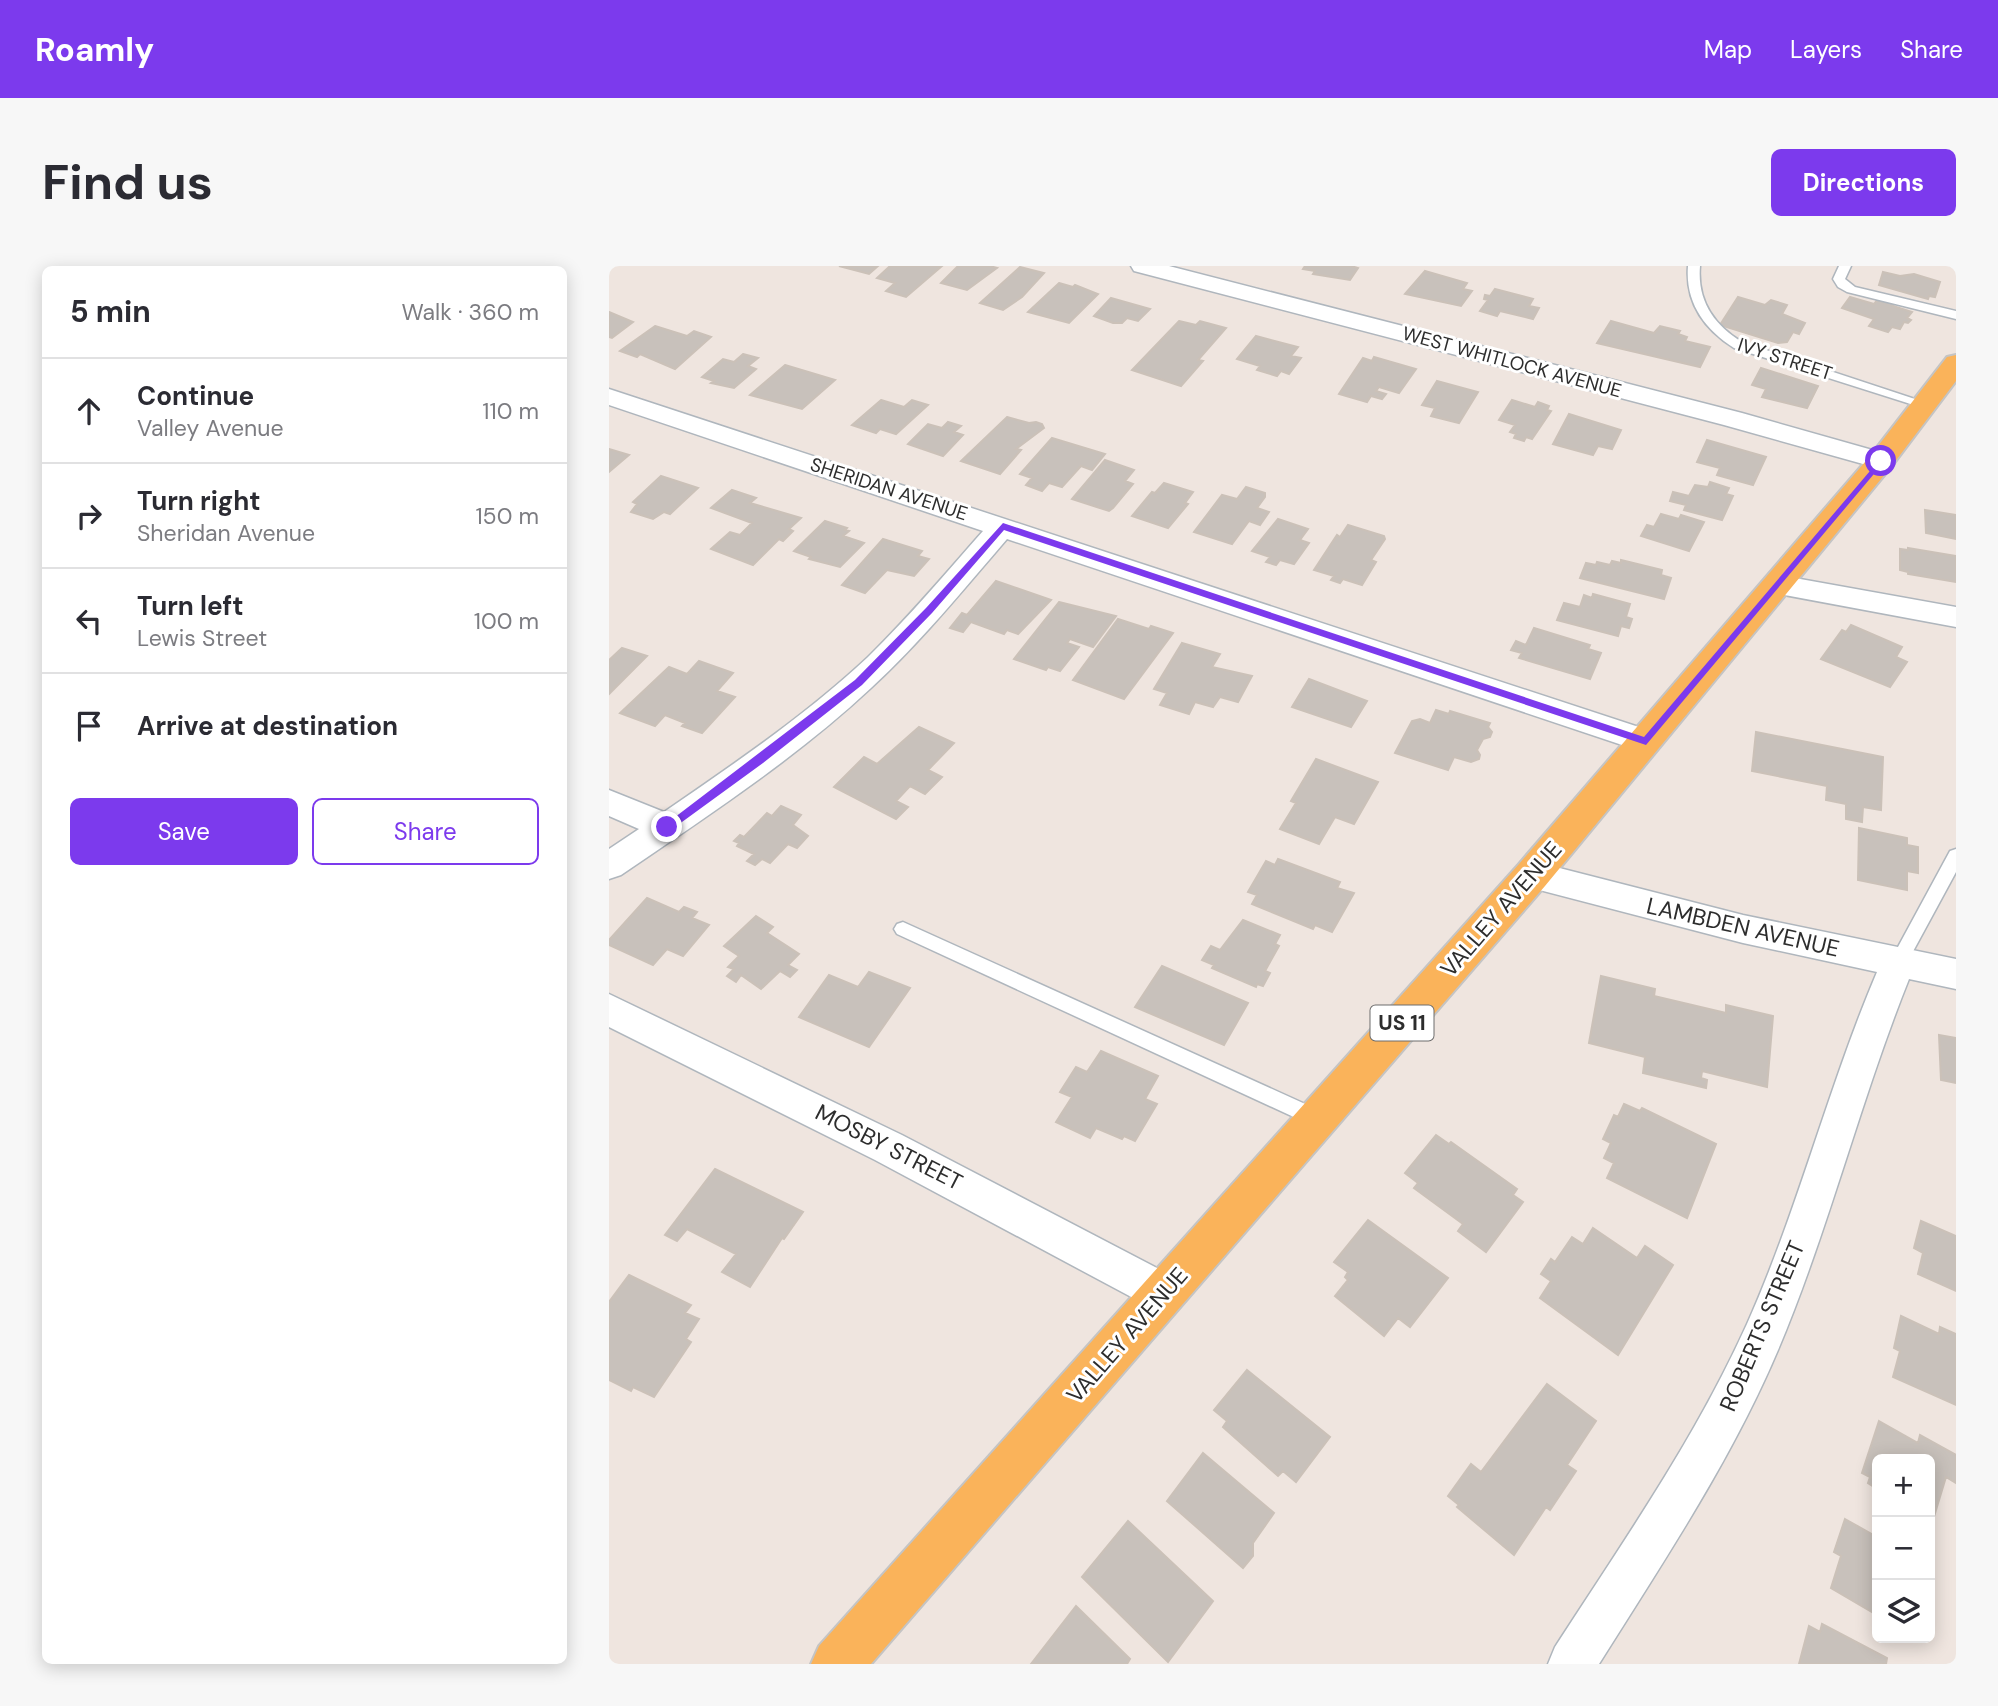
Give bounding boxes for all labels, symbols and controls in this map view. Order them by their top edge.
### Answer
text: Roamly [35,28,154,71]
text: Map [1704,34,1752,65]
text: Layers [1790,34,1862,65]
text: Share [1900,34,1963,65]
button: Directions [1771,149,1956,216]
text: Find us [42,150,213,214]
text: 5 min [70,292,151,331]
text: Walk · 360 m [401,297,539,327]
street label: WEST WHITLOCK AVENUE [1400,321,1624,403]
street label: IVY STREET [1735,332,1836,386]
text: Continue [137,379,254,413]
icon: ahead [70,392,108,430]
text: 110 m [482,396,539,426]
text: Valley Avenue [137,413,284,443]
route start [1865,445,1896,476]
street label: SHERIDAN AVENUE [807,452,971,526]
text: Turn right [137,484,261,518]
icon: right [70,497,108,535]
text: 150 m [475,501,539,531]
text: Sheridan Avenue [137,518,315,548]
text: Turn left [137,589,244,623]
icon: left [70,602,108,640]
text: 100 m [474,606,539,636]
text: Lewis Street [137,623,267,653]
icon: arrive [70,707,108,745]
text: Arrive at destination [137,709,398,743]
button: Save [70,798,298,865]
button: Share [312,798,539,865]
route end [651,811,682,842]
street label: VALLEY AVENUE [1434,835,1568,983]
street label: LAMBDEN AVENUE [1644,890,1842,964]
road number: US 11 [1371,1006,1433,1040]
street label: MOSBY STREET [810,1097,968,1197]
street label: ROBERTS STREET [1713,1236,1811,1416]
street label: VALLEY AVENUE [1060,1261,1194,1409]
map controls [1872,1454,1935,1643]
button: + [1872,1454,1935,1517]
button: − [1872,1517,1935,1580]
button: layers [1872,1580,1935,1643]

